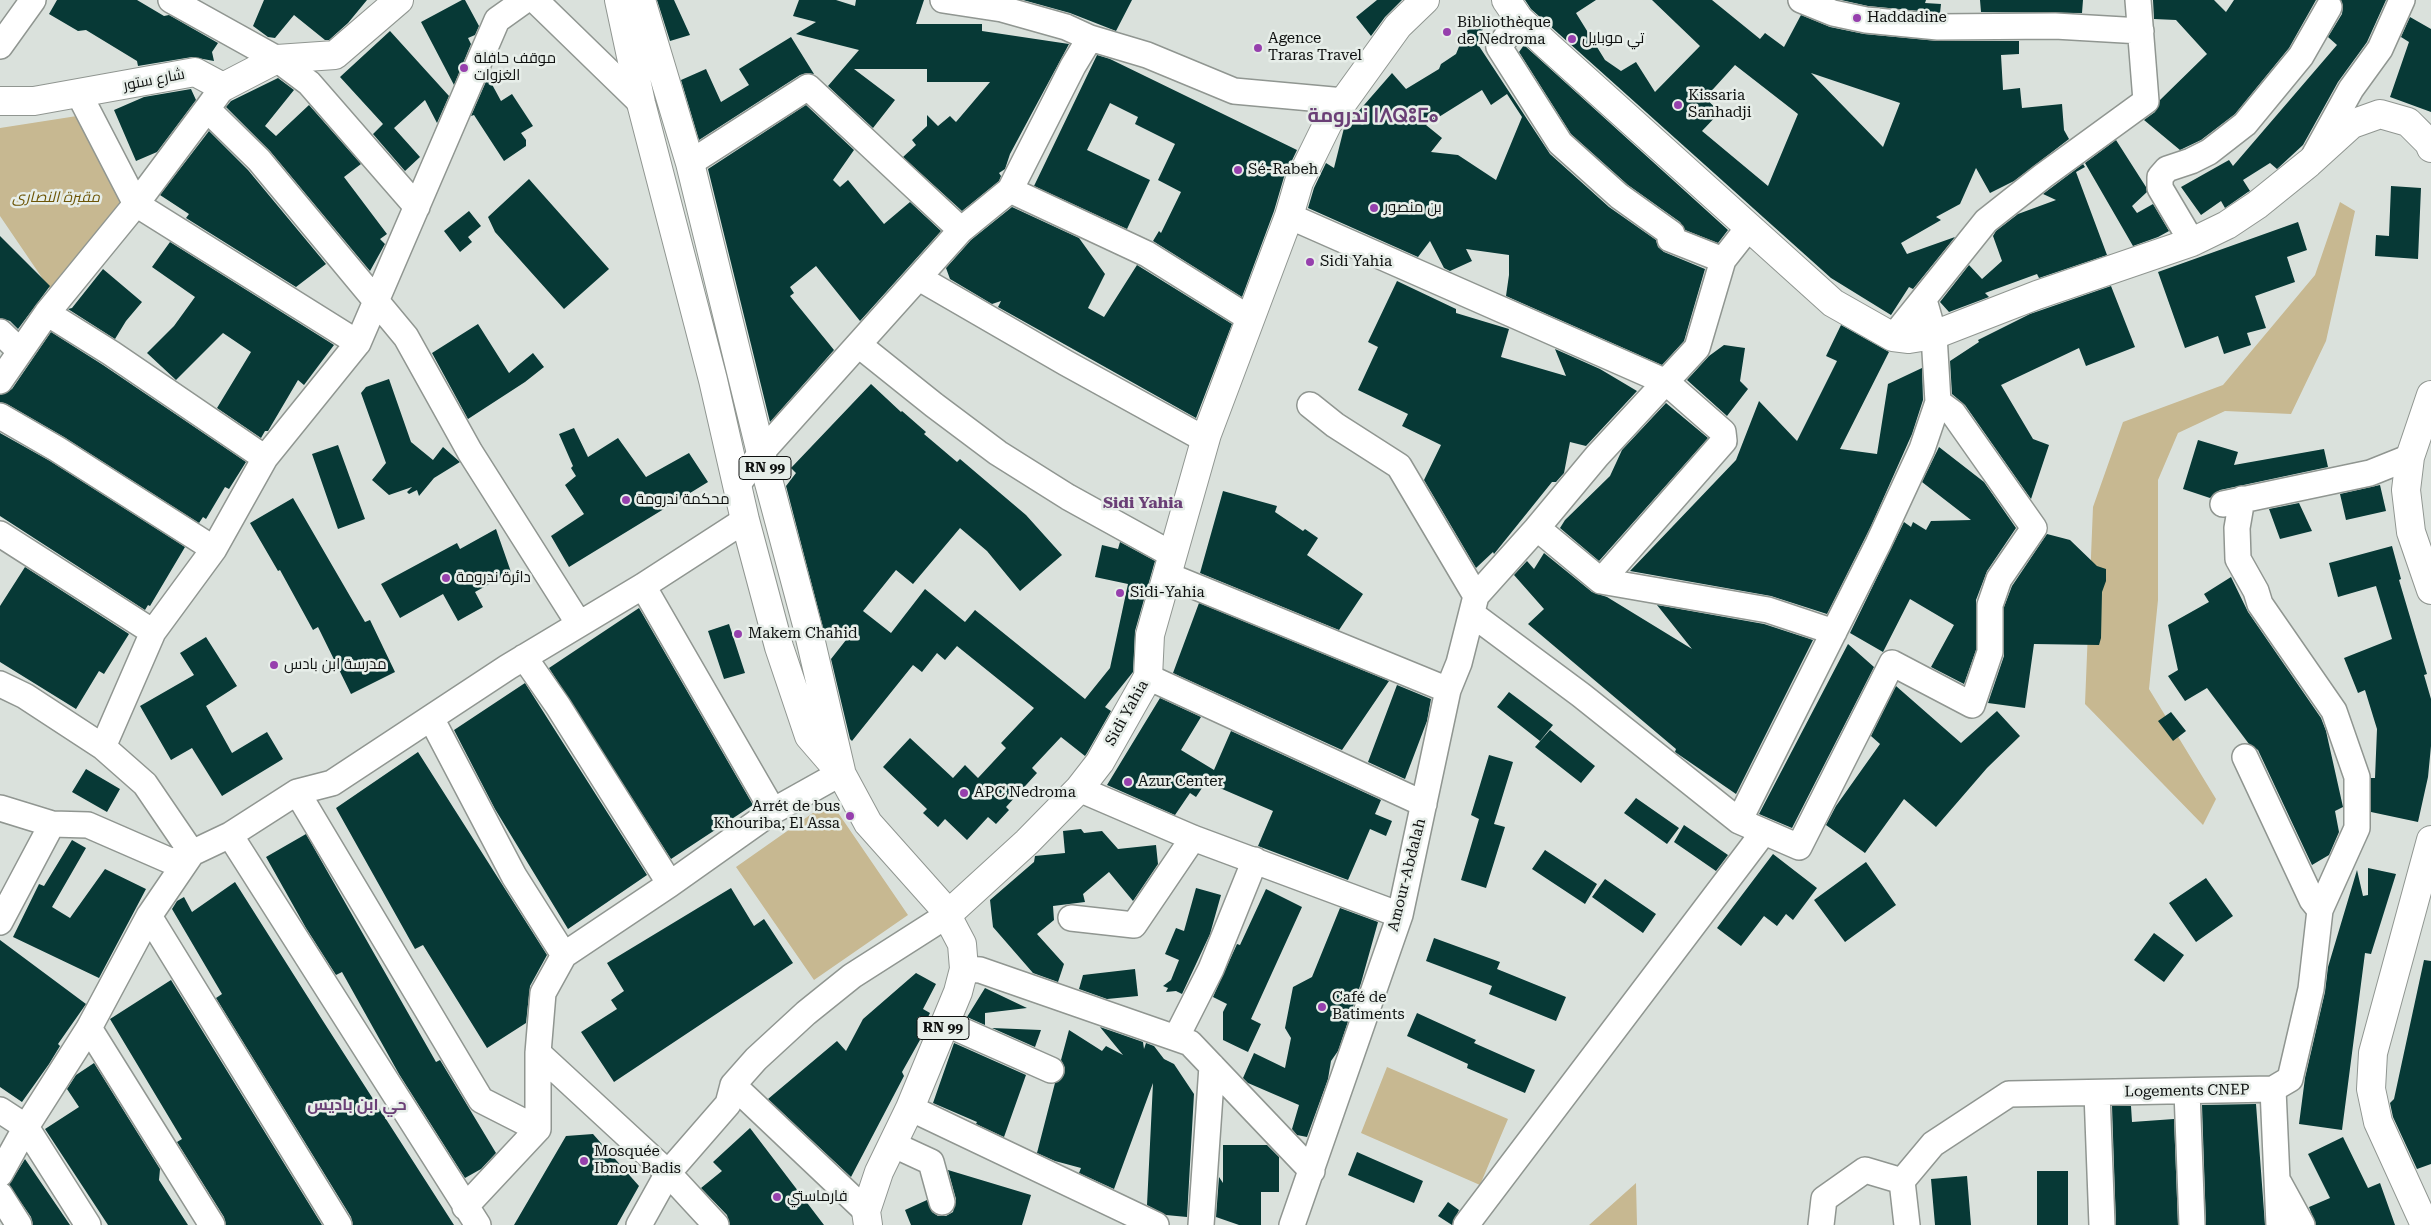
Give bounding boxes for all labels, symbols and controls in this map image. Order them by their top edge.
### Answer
place label: Haddadine [1867,9,1947,27]
marker: Haddadine [1851,12,1863,24]
place label: Bibliothèque de Nedroma [1457,14,1551,49]
marker: Bibliothèque de Nedroma [1441,26,1453,38]
place label: Agence Traras Travel [1268,30,1362,65]
place label: تي موبايل [1582,30,1644,48]
marker: تي موبايل [1566,33,1578,45]
marker: Agence Traras Travel [1252,42,1264,54]
place label: موقف حافلة الغزوات [474,50,556,85]
marker: موقف حافلة الغزوات [458,62,470,74]
street label: شارع ستور [122,65,186,95]
place label: Kissaria Sanhadji [1688,87,1752,122]
marker: Kissaria Sanhadji [1672,99,1684,111]
district label: ندرومة ⵏⴷⵕⵓⵎⴰ [1308,104,1438,128]
place label: Sé-Rabeh [1248,161,1318,179]
marker: Sé-Rabeh [1232,164,1244,176]
park label: مقبرة النصارى [12,189,100,207]
place label: بن منصور [1384,199,1442,217]
marker: بن منصور [1368,202,1380,214]
place label: Sidi Yahia [1320,253,1392,271]
marker: Sidi Yahia [1304,256,1316,268]
road number: RN 99 [739,456,791,479]
place label: محكمة ندرومة [636,491,730,509]
district label: Sidi Yahia [1103,493,1183,513]
marker: محكمة ندرومة [620,494,632,506]
place label: دائرة ندرومة [456,569,531,587]
marker: دائرة ندرومة [440,572,452,584]
place label: Sidi-Yahia [1130,584,1205,602]
marker: Sidi-Yahia [1114,587,1126,599]
place label: Makem Chahid [748,625,858,643]
marker: Makem Chahid [732,628,744,640]
place label: مدرسة ابن بادس [284,656,387,674]
marker: مدرسة ابن بادس [268,659,280,671]
street label: Sidi Yahia [1102,677,1152,749]
place label: Azur Center [1138,773,1224,791]
marker: Azur Center [1122,776,1134,788]
place label: APC Nedroma [974,784,1076,802]
marker: APC Nedroma [958,787,970,799]
place label: Arrét de bus Khouriba, El Assa [713,798,840,833]
marker: Arrét de bus Khouriba, El Assa [844,810,856,822]
street label: Amour-Abdalah [1384,817,1430,933]
place label: Café de Batiments [1332,989,1405,1024]
marker: Café de Batiments [1316,1001,1328,1013]
road number: RN 99 [917,1016,969,1040]
street label: Logements CNEP [2124,1081,2250,1101]
district label: حي ابن باديس [307,1095,407,1115]
place label: Mosquée Ibnou Badis [594,1143,681,1178]
marker: Mosquée Ibnou Badis [578,1155,590,1167]
place label: فارماستي [787,1188,848,1206]
marker: فارماستي [771,1191,783,1203]

